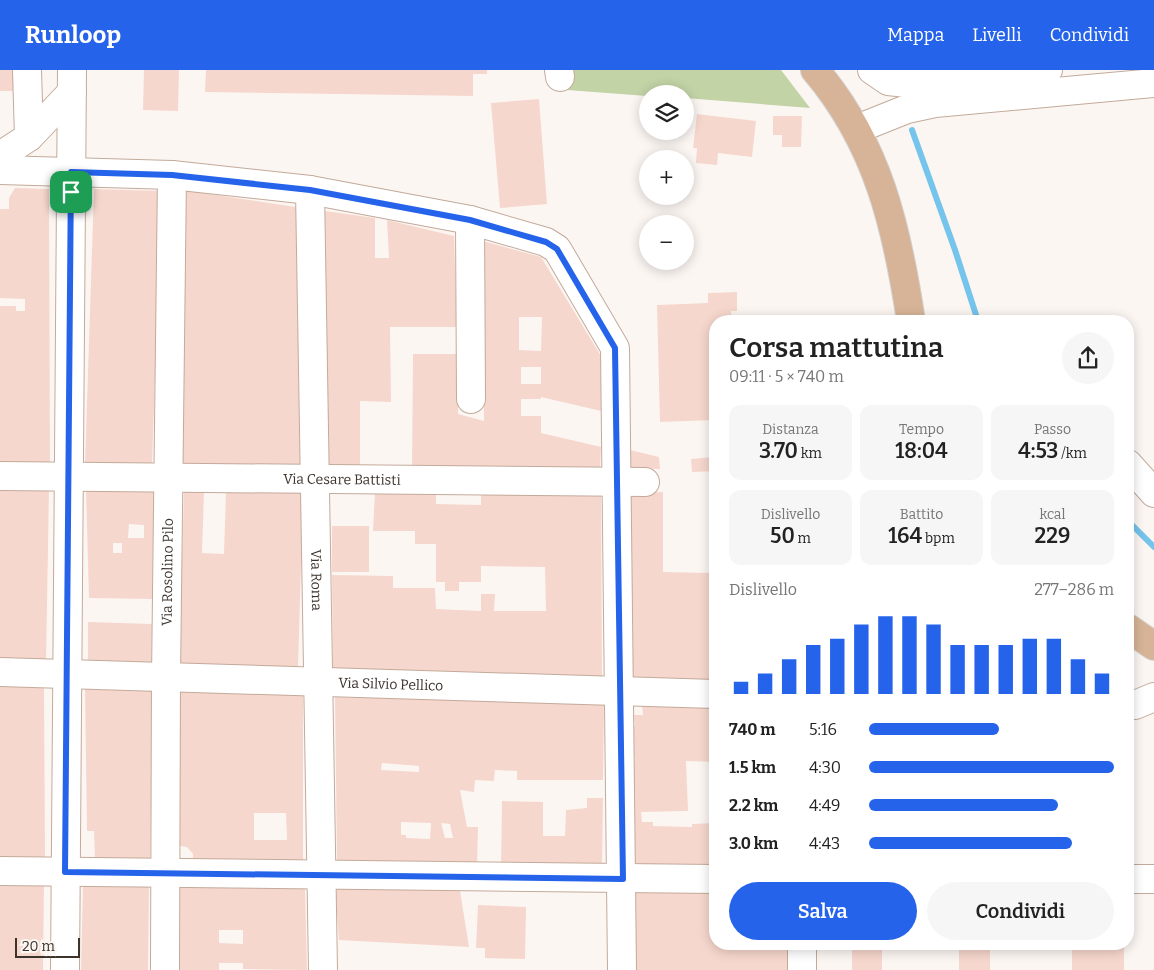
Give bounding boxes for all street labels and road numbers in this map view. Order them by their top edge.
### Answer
street label: Via Cesare Battisti [283,470,401,488]
street label: Via Rosolino Pilo [158,518,176,626]
street label: Via Roma [307,549,326,611]
street label: Via Silvio Pellico [338,674,444,694]

